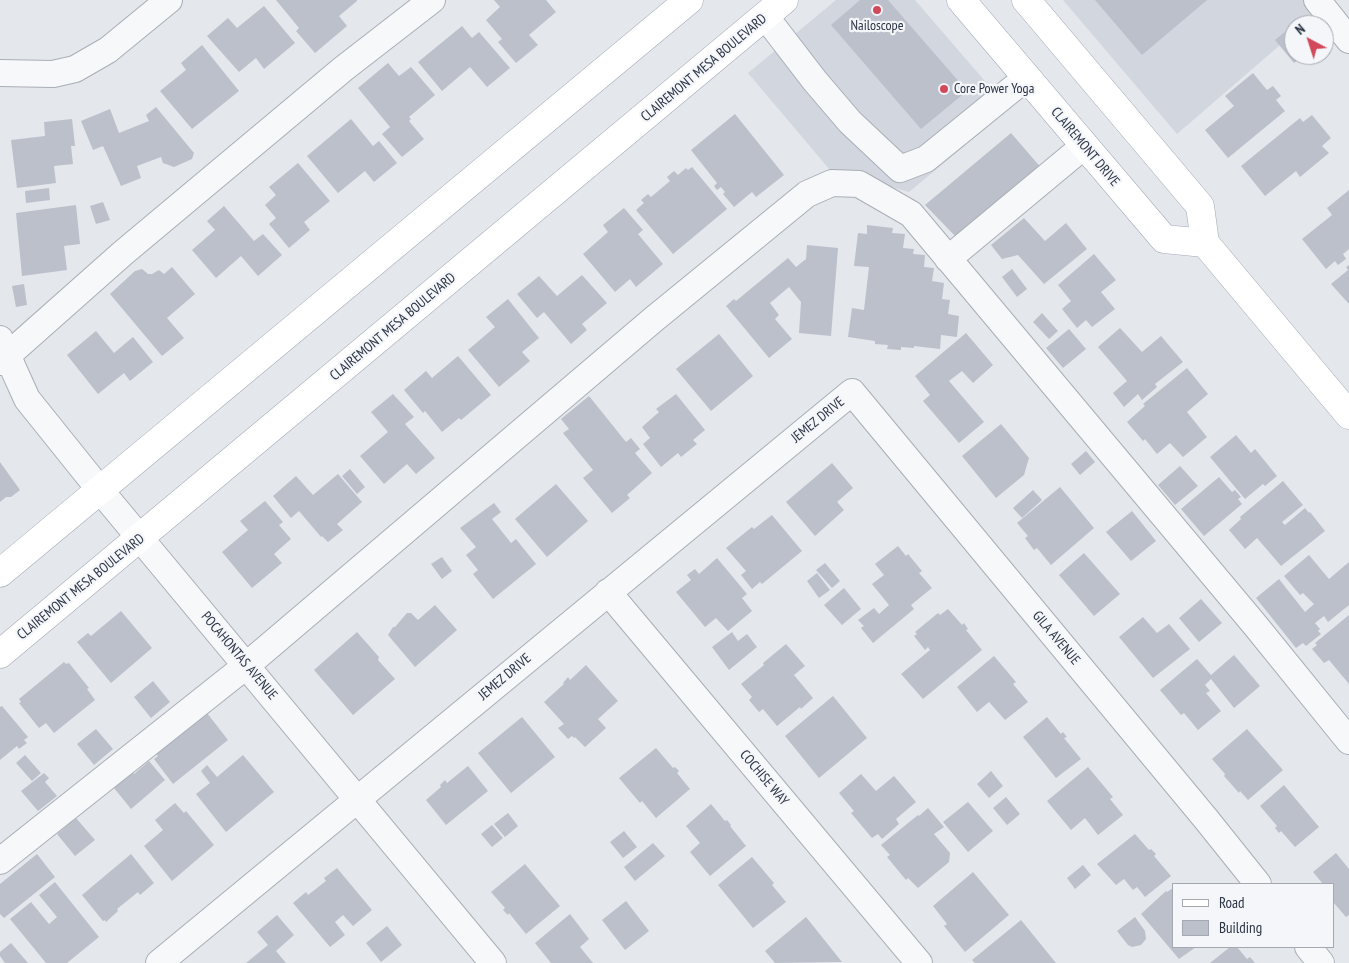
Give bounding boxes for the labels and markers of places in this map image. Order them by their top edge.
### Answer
marker: Nailoscope [871,4,883,16]
place label: Nailoscope [851,18,903,34]
place label: Core Power Yoga [954,81,1034,97]
marker: Core Power Yoga [938,83,950,95]

